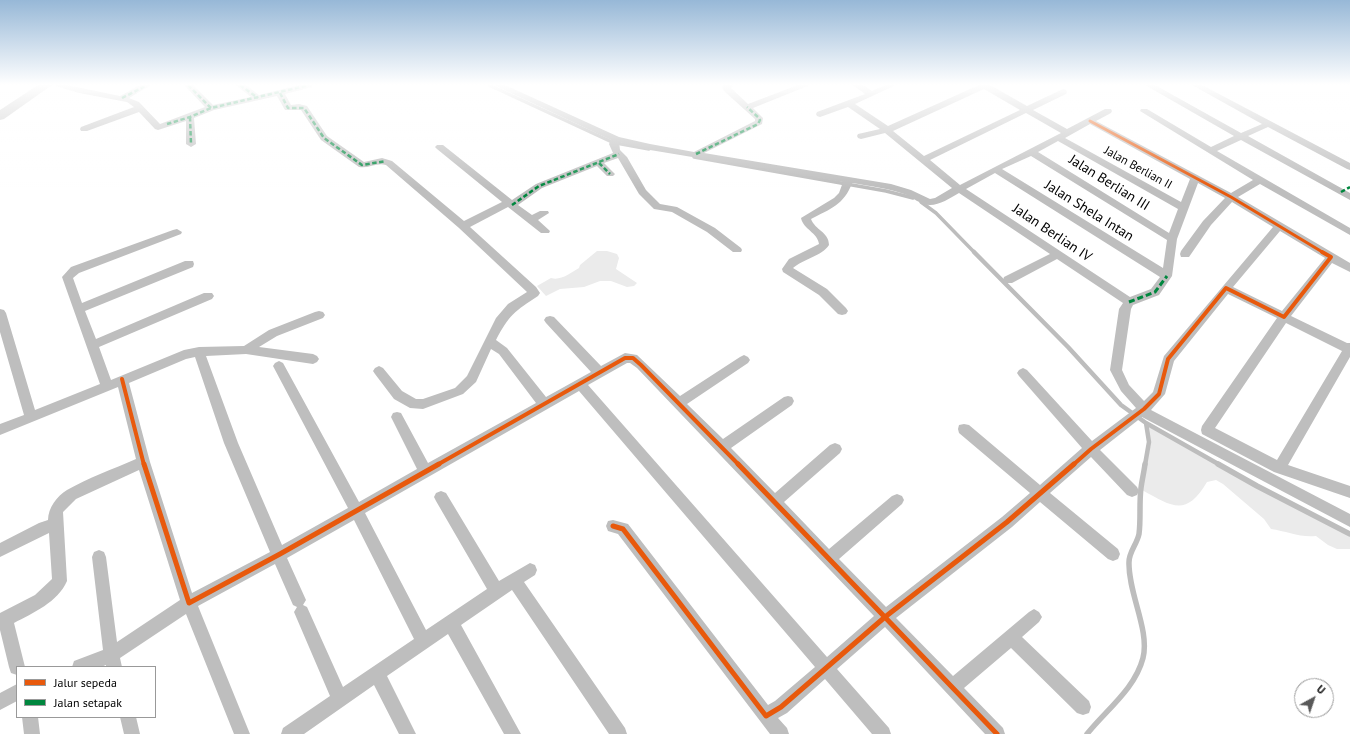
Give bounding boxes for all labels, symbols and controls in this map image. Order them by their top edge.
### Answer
street label: Jalan Berlian II [1102,143,1174,193]
street label: Jalan Berlian III [1066,152,1152,214]
street label: Jalan Shela Intan [1042,177,1136,245]
street label: Jalan Berlian IV [1009,200,1095,266]
legend [16,666,156,718]
text: Jalur sepeda [54,675,117,690]
north arrow [1294,678,1334,718]
text: U [1314,682,1328,697]
text: Jalan setapak [54,695,122,710]

